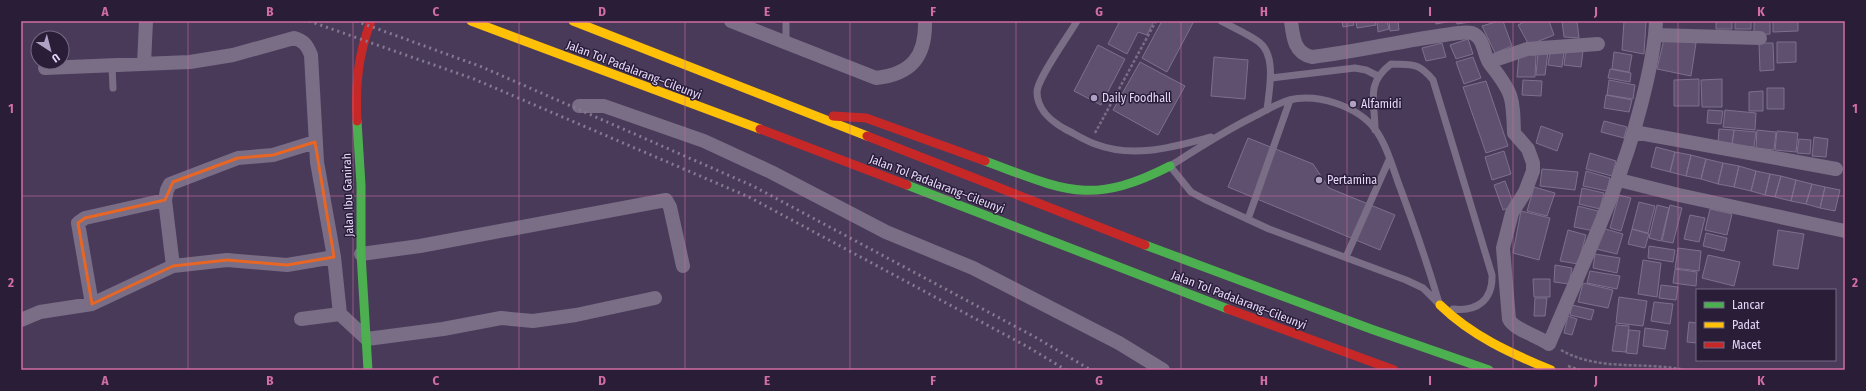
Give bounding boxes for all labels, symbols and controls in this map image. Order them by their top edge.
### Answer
text: A [100,4,109,19]
text: B [266,4,274,19]
text: C [433,4,440,19]
text: D [598,4,606,19]
text: E [764,4,770,19]
text: F [930,4,936,19]
text: G [1095,4,1103,19]
text: H [1260,4,1268,19]
text: I [1428,4,1432,19]
text: J [1593,4,1598,19]
text: K [1757,4,1765,19]
north arrow [30,30,70,70]
street label: Jalan Tol Padalarang–Cileunyi [565,38,703,102]
text: U [49,51,62,65]
place label: Daily Foodhall [1102,91,1171,105]
marker: Daily Foodhall [1089,93,1099,103]
place label: Alfamidi [1361,97,1402,111]
marker: Alfamidi [1348,99,1358,109]
text: 1 [8,101,14,116]
text: 1 [1852,101,1858,116]
street label: Jalan Tol Padalarang–Cileunyi [868,152,1006,216]
street label: Jalan Ibu Ganirah [340,153,356,237]
place label: Pertamina [1327,173,1377,187]
marker: Pertamina [1314,175,1324,185]
street label: Jalan Tol Padalarang–Cileunyi [1170,268,1308,332]
text: 2 [7,275,14,290]
text: 2 [1851,275,1858,290]
legend [1696,289,1836,361]
text: Lancar [1732,298,1765,312]
text: Padat [1732,318,1760,332]
text: Macet [1732,338,1761,352]
text: A [100,373,109,388]
text: B [266,373,274,388]
text: C [433,373,440,388]
text: D [598,373,606,388]
text: E [764,373,770,388]
text: F [930,373,936,388]
text: G [1095,373,1103,388]
text: H [1260,373,1268,388]
text: I [1428,373,1432,388]
text: J [1593,373,1598,388]
text: K [1757,373,1765,388]

